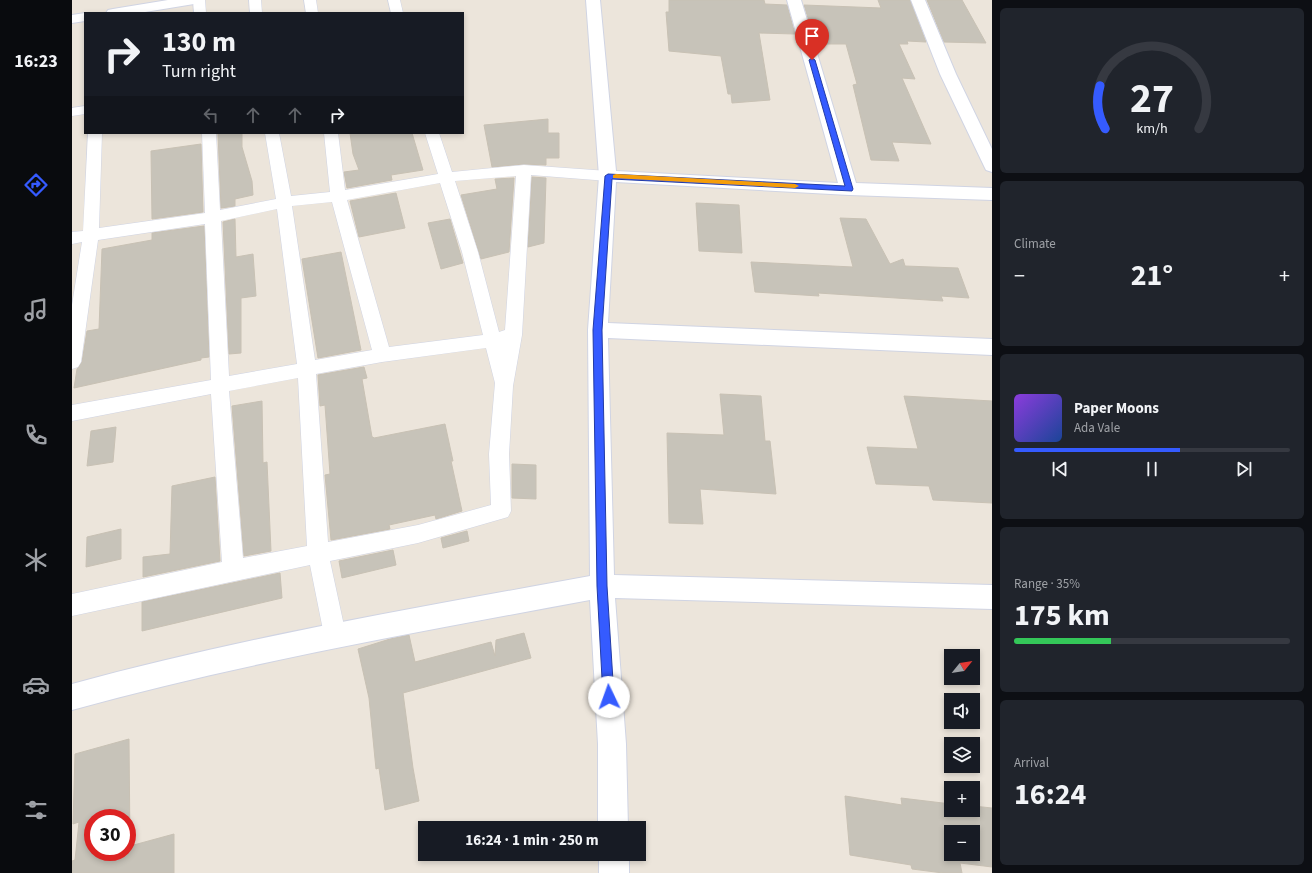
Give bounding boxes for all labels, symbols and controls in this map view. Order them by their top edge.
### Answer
pin [795,19,829,60]
text: 130 m [162,22,236,62]
icon: arrive [801,25,823,47]
icon: right [96,28,148,80]
text: 16:23 [14,49,58,74]
text: Turn right [162,59,236,84]
text: 27 [1130,68,1174,128]
icon: left [200,104,222,126]
icon: ahead [242,104,264,126]
icon: ahead [284,104,306,126]
icon: right [326,104,348,126]
text: km/h [1136,117,1168,138]
icon: directions [22,171,50,199]
text: Climate [1014,235,1056,253]
text: 21° [1131,254,1173,297]
text: − [1014,260,1025,292]
text: + [1279,260,1290,292]
icon: music [22,296,50,324]
text: Paper Moons [1074,398,1159,419]
text: Ada Vale [1074,419,1120,437]
icon: phone [22,421,50,449]
icon: previous [1049,458,1071,480]
icon: pause [1141,458,1163,480]
icon: next [1233,458,1255,480]
icon: climate [22,546,50,574]
text: Range · 35% [1014,575,1080,593]
text: 175 km [1014,594,1110,637]
north arrow [944,649,980,685]
map controls [944,649,980,861]
icon: car [22,671,50,699]
position arrow [588,676,630,718]
button: sound [944,693,980,729]
button: layers [944,737,980,773]
text: Arrival [1014,754,1049,772]
text: 16:24 [1014,773,1086,816]
button: + [944,781,980,817]
icon: filters [22,796,50,824]
speed limit sign: 30 [84,809,136,861]
button: − [944,825,980,861]
text: 16:24 · 1 min · 250 m [465,830,599,851]

